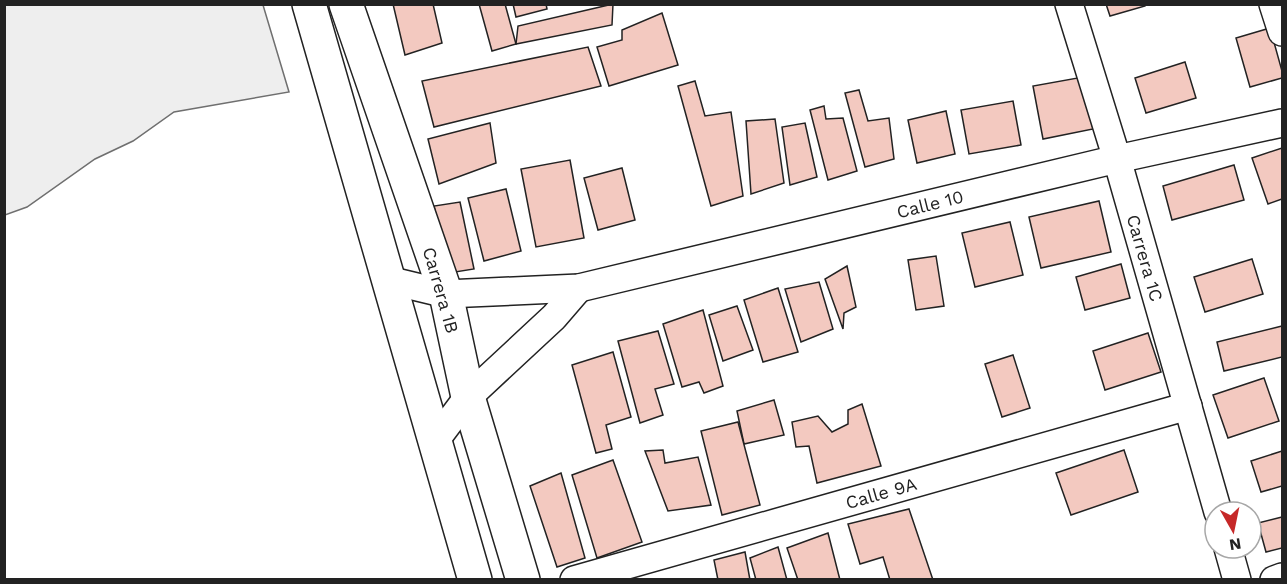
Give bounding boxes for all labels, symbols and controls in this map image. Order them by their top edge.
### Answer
street label: Calle 10 [895,186,965,222]
street label: Carrera 1C [1123,212,1167,304]
street label: Carrera 1B [419,244,463,336]
street label: Calle 9A [843,473,919,513]
north arrow [1203,500,1263,560]
text: N [1228,534,1243,555]

